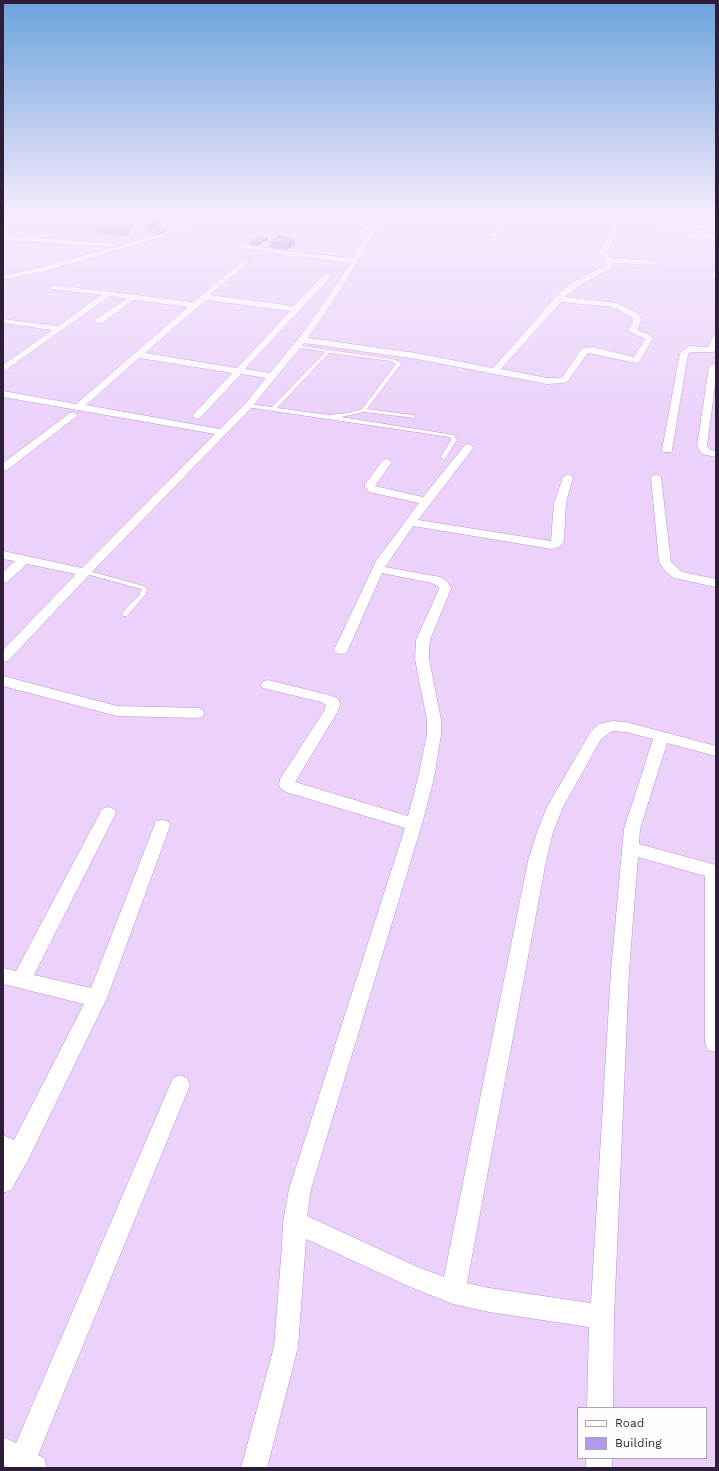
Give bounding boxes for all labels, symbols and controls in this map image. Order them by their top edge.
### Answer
legend [577,1407,707,1459]
text: Road [615,1416,644,1430]
text: Building [615,1436,662,1450]

